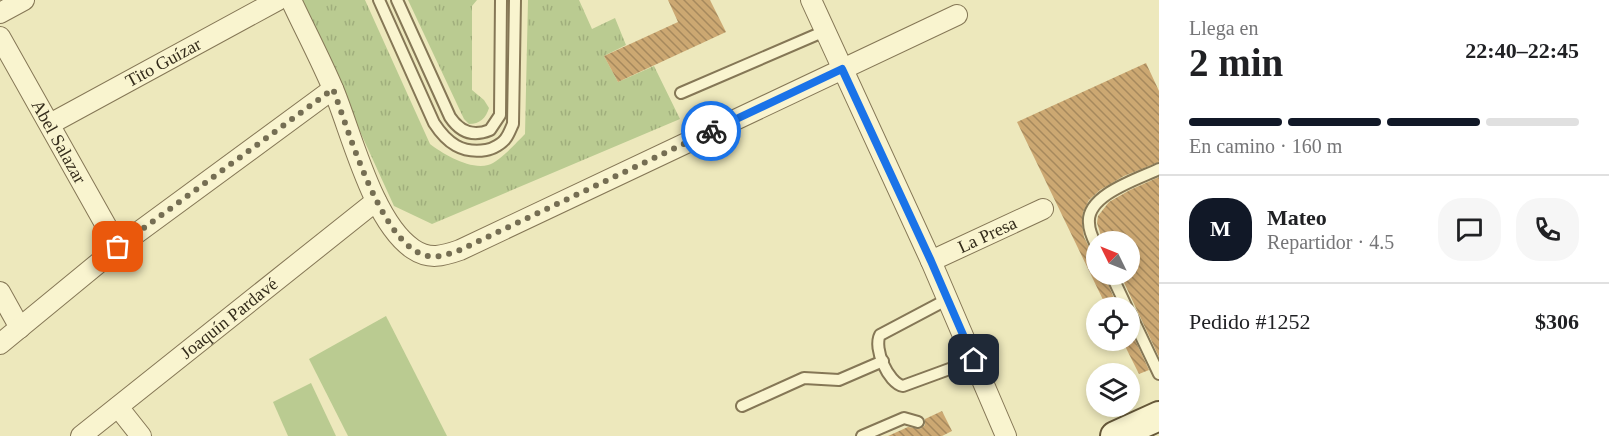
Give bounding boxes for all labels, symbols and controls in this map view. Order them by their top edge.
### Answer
text: Llega en [1189,17,1258,39]
street label: Tito Guízar [122,34,205,91]
text: 22:40–22:45 [1465,38,1579,63]
text: 2 min [1189,41,1283,84]
street label: Abel Salazar [27,96,90,187]
courier [681,101,741,161]
icon: bike [695,115,728,148]
text: En camino · 160 m [1189,135,1342,157]
button: chat [1438,198,1501,261]
button: phone [1516,198,1579,261]
text: Mateo [1267,205,1327,230]
street label: La Presa [955,213,1020,257]
text: M [1210,216,1231,241]
pin [92,221,143,272]
icon: bag [101,230,134,263]
north arrow [1086,231,1140,285]
map controls [1086,231,1140,417]
text: Repartidor · 4.5 [1267,231,1394,253]
street label: Joaquín Pardavé [176,273,281,363]
button: locate [1086,297,1140,351]
text: Pedido #1252 [1189,309,1311,334]
text: $306 [1535,309,1579,334]
pin [948,334,999,385]
icon: home [957,343,990,376]
button: layers [1086,363,1140,417]

